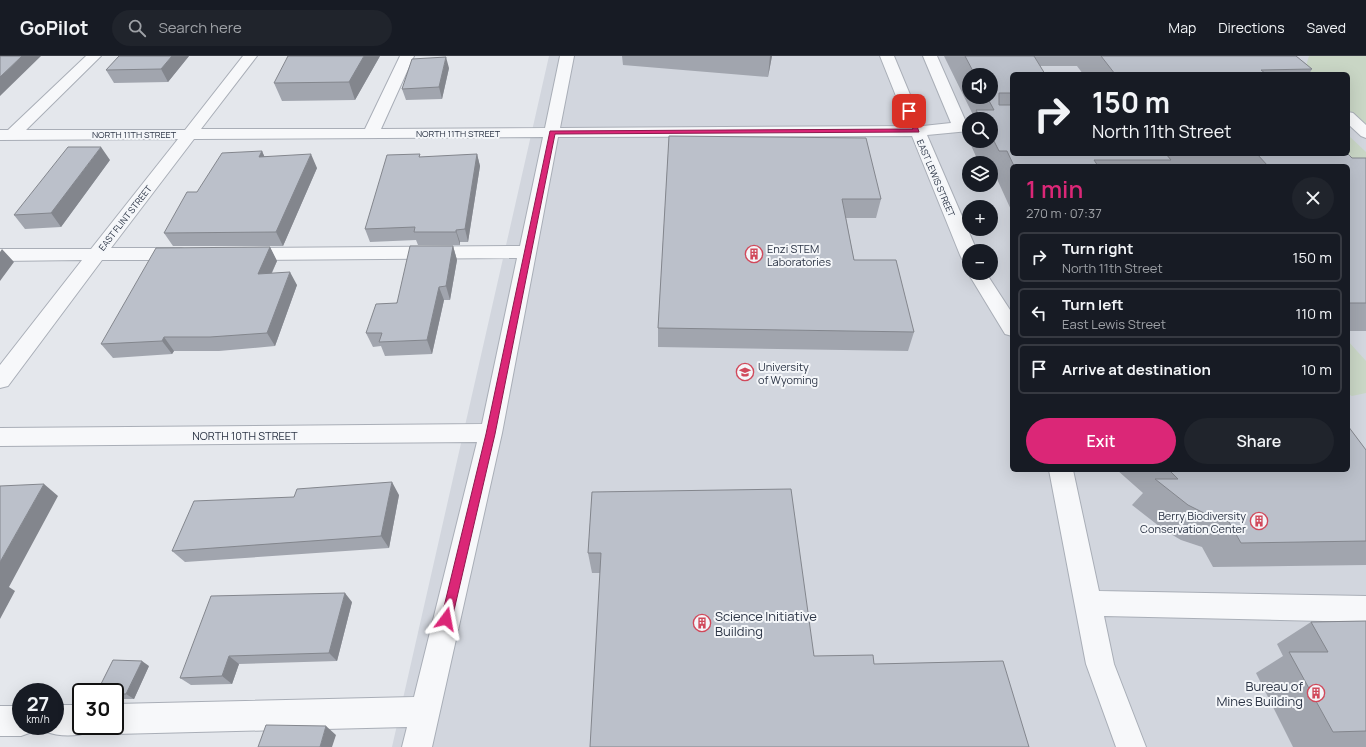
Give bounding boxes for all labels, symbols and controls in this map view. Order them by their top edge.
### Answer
search box [112,10,392,46]
text: GoPilot [20,15,88,41]
icon: search [126,17,148,39]
text: Search here [158,17,242,38]
text: Map [1168,18,1196,37]
text: Directions [1218,18,1285,37]
text: Saved [1307,18,1346,37]
map controls [962,68,998,280]
button: sound [962,68,998,104]
text: 150 m [1092,83,1170,121]
icon: right [1026,88,1078,140]
pin [892,94,926,128]
icon: arrive [898,100,920,122]
button: search [962,112,998,148]
text: North 11th Street [1092,119,1231,143]
street label: NORTH 11TH STREET [416,127,501,140]
street label: NORTH 11TH STREET [92,128,177,141]
street label: EAST LEWIS STREET [914,137,958,219]
button: layers [962,156,998,192]
text: 1 min [1026,172,1083,205]
button: close [1292,177,1334,219]
street label: EAST FLINT STREET [95,182,155,253]
button: + [962,200,998,236]
text: 270 m · 07:37 [1026,204,1102,222]
text: Turn right [1062,238,1133,259]
place label: Enzi STEM Laboratories [767,241,831,269]
building icon: Enzi STEM Laboratories [744,244,764,264]
button: − [962,244,998,280]
icon: right [1028,246,1050,268]
text: 150 m [1293,247,1332,268]
text: North 11th Street [1062,259,1163,277]
text: Turn left [1062,294,1124,315]
icon: left [1028,302,1050,324]
text: 110 m [1295,303,1332,324]
text: East Lewis Street [1062,315,1166,333]
icon: arrive [1028,358,1050,380]
place label: University of Wyoming [758,359,818,387]
text: Arrive at destination [1062,359,1211,380]
text: 10 m [1301,359,1332,380]
school or university icon: University of Wyoming [735,362,755,382]
button: Exit [1026,418,1176,464]
button: Share [1184,418,1334,464]
street label: NORTH 10TH STREET [192,428,298,443]
place label: Berry Biodiversity Conservation Center [1140,508,1246,536]
building icon: Berry Biodiversity Conservation Center [1249,511,1269,531]
position arrow [425,598,467,640]
place label: Science Initiative Building [715,607,817,640]
building icon: Science Initiative Building [692,613,712,633]
place label: Bureau of Mines Building [1216,677,1303,710]
speed limit sign: 30 [72,683,124,735]
building icon: Bureau of Mines Building [1306,683,1326,703]
text: 27 [27,690,49,717]
text: km/h [26,712,50,726]

